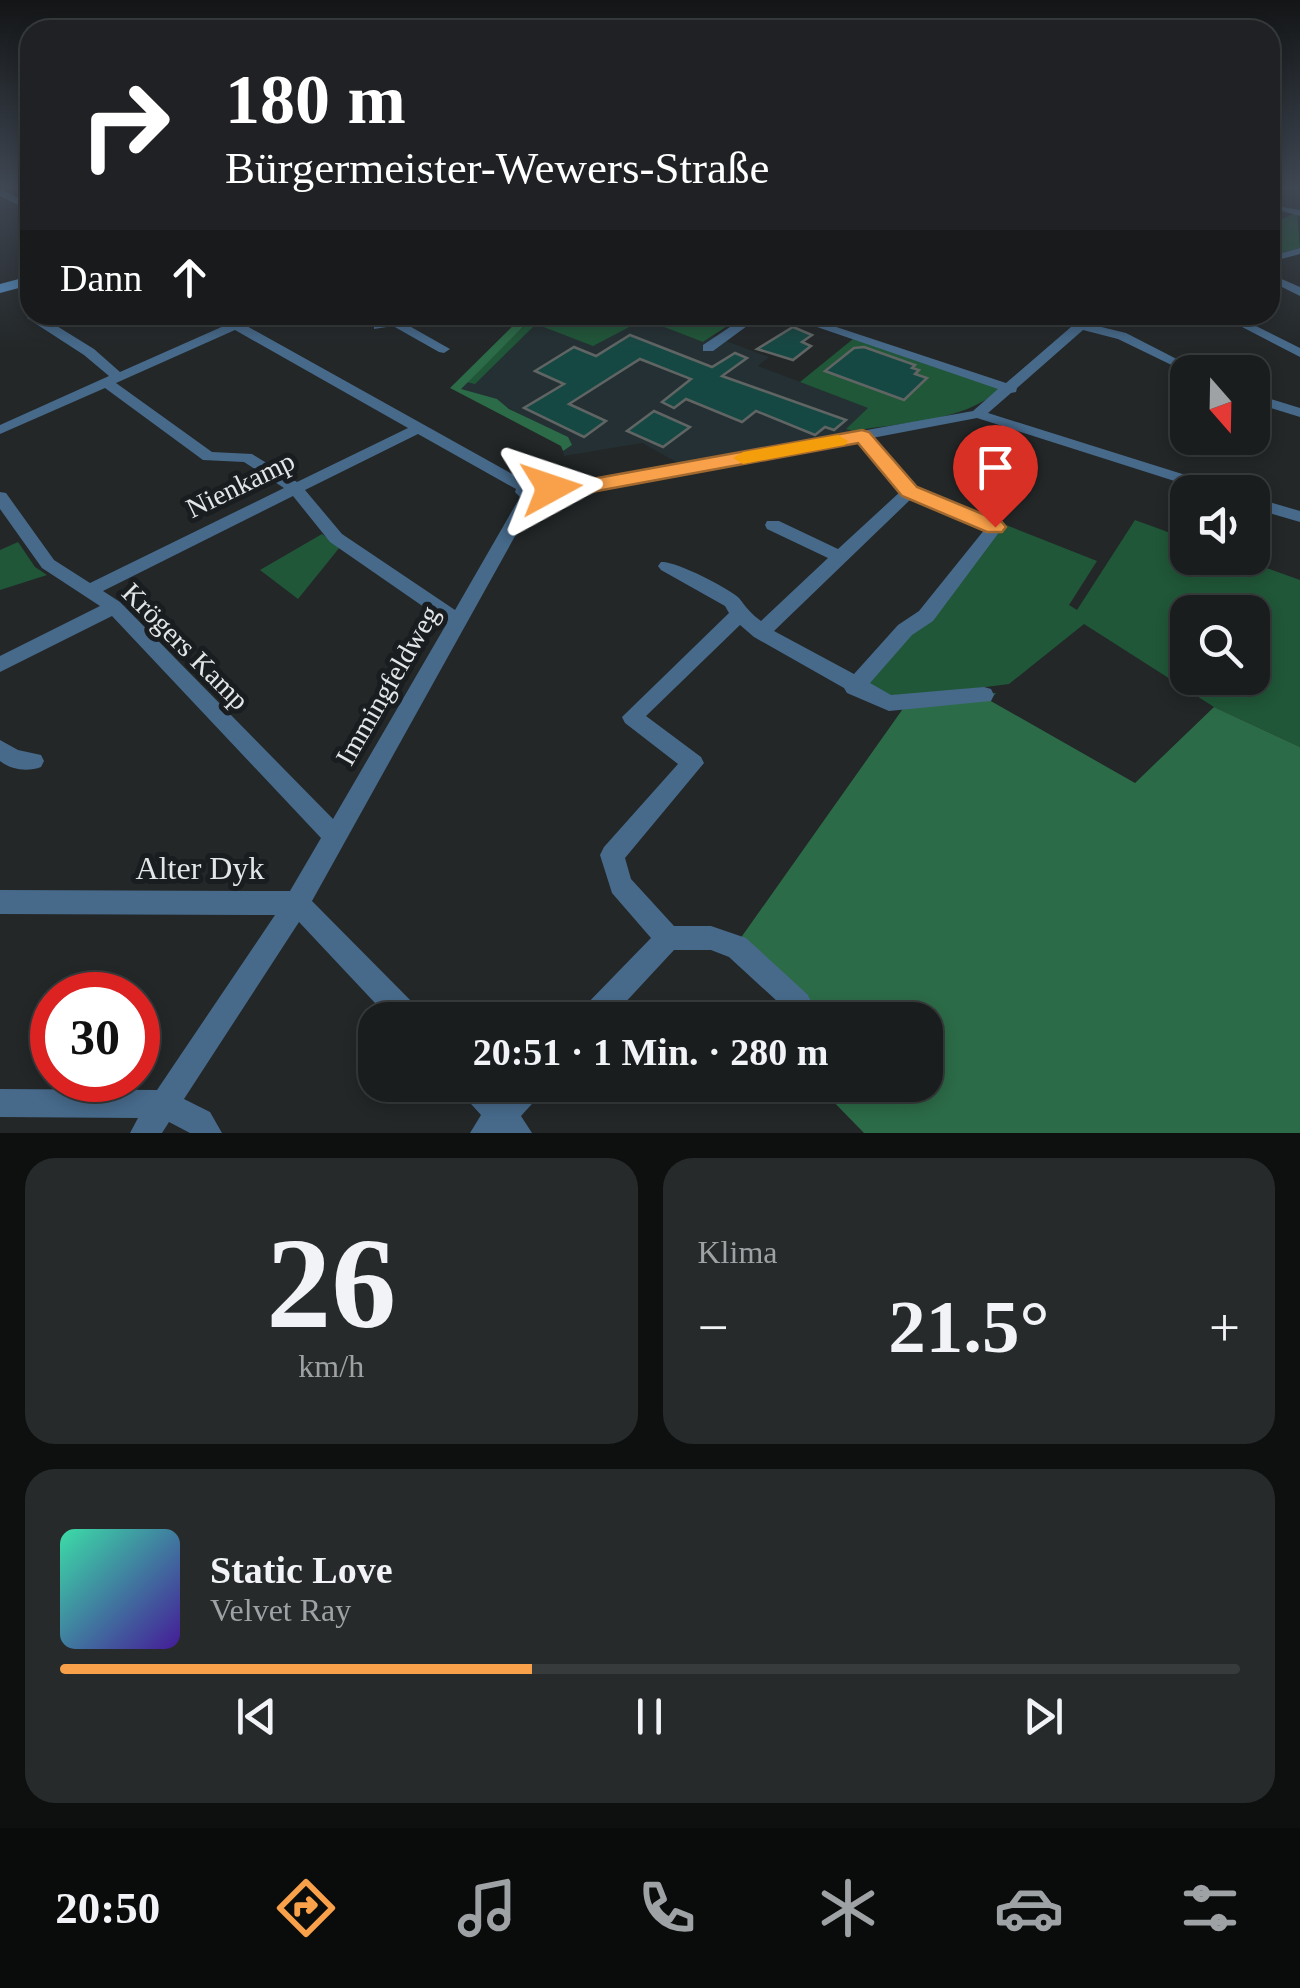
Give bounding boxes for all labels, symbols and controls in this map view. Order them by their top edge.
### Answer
icon: right [60,60,190,190]
text: 180 m [225,61,406,138]
text: Bürgermeister-Wewers-Straße [225,143,769,193]
icon: ahead [162,250,217,305]
text: Dann [60,257,142,299]
north arrow [1170,355,1270,455]
map controls [1170,355,1270,695]
pin [953,425,1038,528]
position arrow [499,436,603,540]
icon: arrive [968,440,1023,495]
street label: Nienkamp [181,445,299,524]
button: sound [1170,475,1270,575]
street label: Krögers Kamp [116,577,255,716]
button: search [1170,595,1270,695]
street label: Immingfeldweg [329,600,446,770]
street label: Alter Dyk [136,850,264,886]
speed limit sign: 30 [30,972,160,1102]
text: 20:51 · 1 Min. · 280 m [473,1031,828,1073]
text: 26 [266,1211,396,1355]
text: Klima [698,1234,777,1270]
text: 21.5° [888,1285,1049,1368]
text: − [698,1297,729,1358]
text: + [1209,1297,1240,1358]
text: km/h [298,1348,364,1384]
text: Static Love [210,1549,393,1591]
text: Velvet Ray [210,1592,351,1628]
icon: previous [229,1689,284,1744]
icon: pause [622,1689,677,1744]
icon: next [1016,1689,1071,1744]
icon: directions [271,1873,341,1943]
icon: music [452,1873,522,1943]
icon: phone [632,1873,702,1943]
icon: climate [813,1873,883,1943]
icon: car [994,1873,1064,1943]
icon: filters [1175,1873,1245,1943]
text: 20:50 [55,1883,160,1933]

